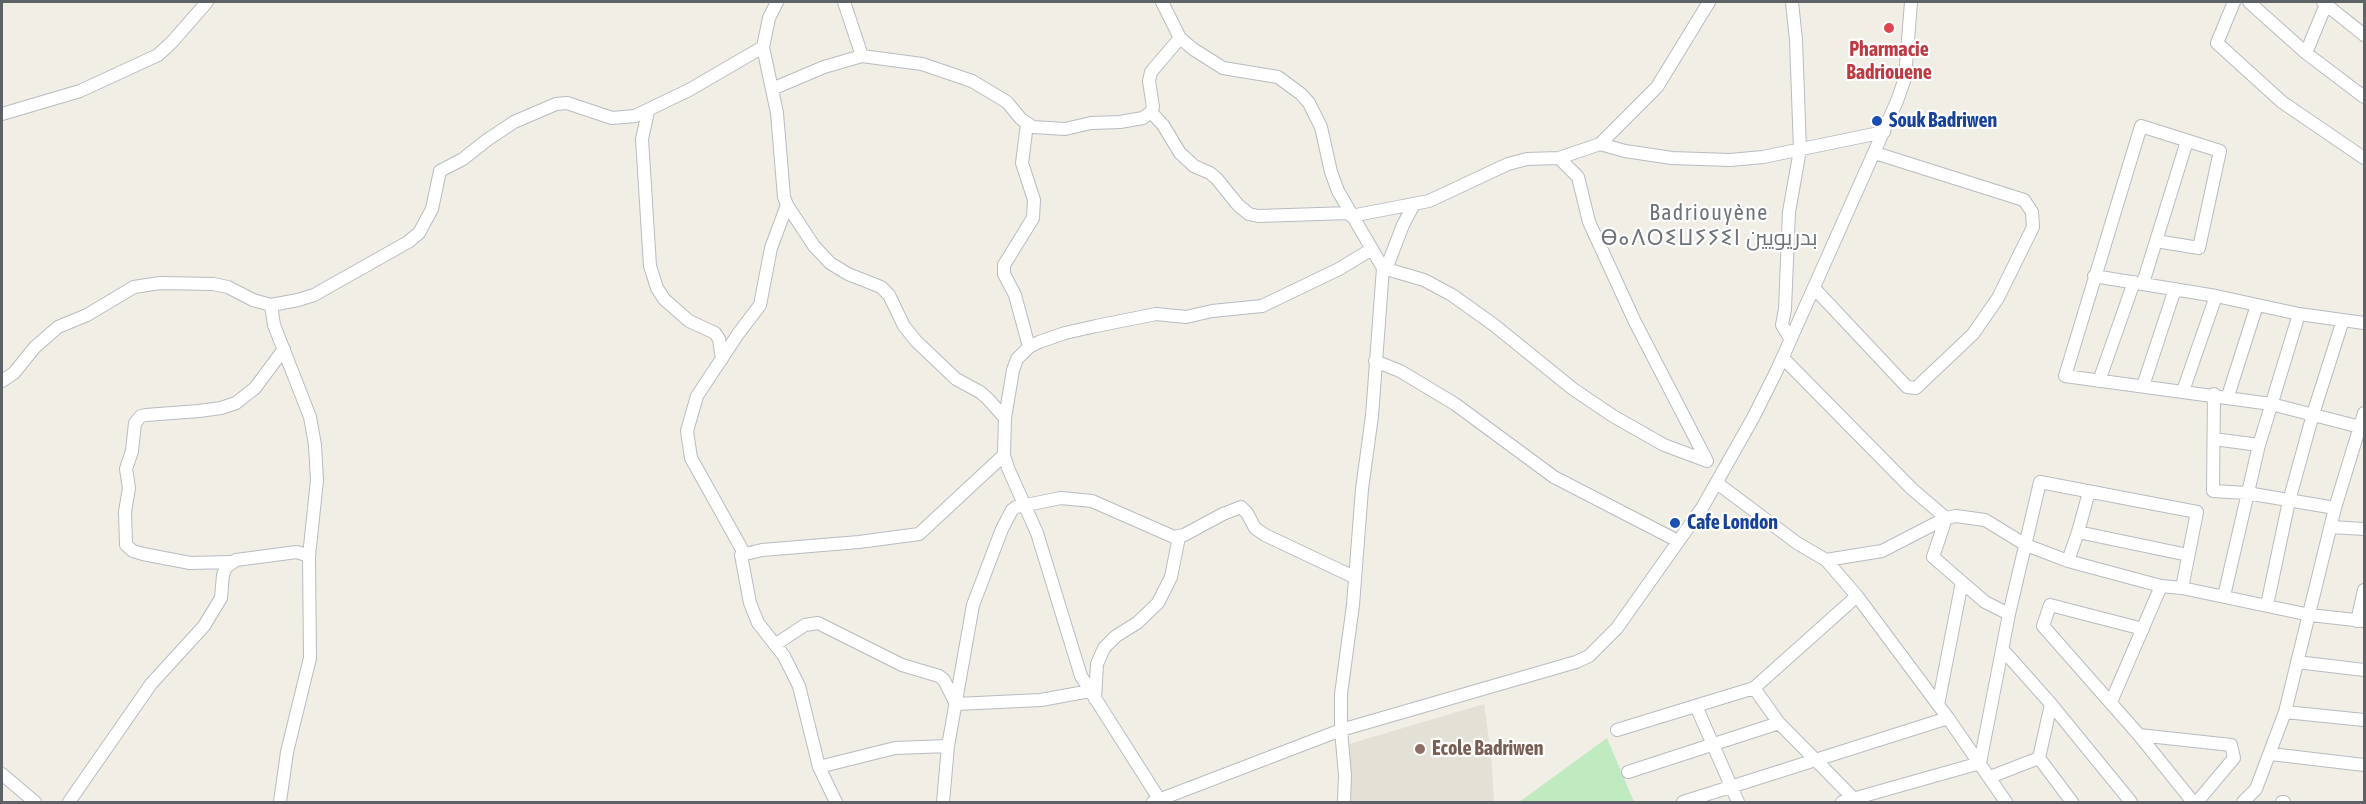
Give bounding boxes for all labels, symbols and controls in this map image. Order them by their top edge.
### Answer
marker: Pharmacie Badriouene [1882,21,1896,35]
place label: Pharmacie Badriouene [1846,38,1932,85]
place label: Souk Badriwen [1889,109,1997,133]
marker: Souk Badriwen [1870,114,1884,128]
district label: Badriouyène ⴱⴰⴷⵔⵉⵡⵢⵢⵉⵏ بدريويين [1609,200,1809,252]
place label: Cafe London [1687,511,1778,535]
marker: Cafe London [1668,516,1682,530]
place label: Ecole Badriwen [1432,737,1544,761]
marker: Ecole Badriwen [1413,742,1427,756]

